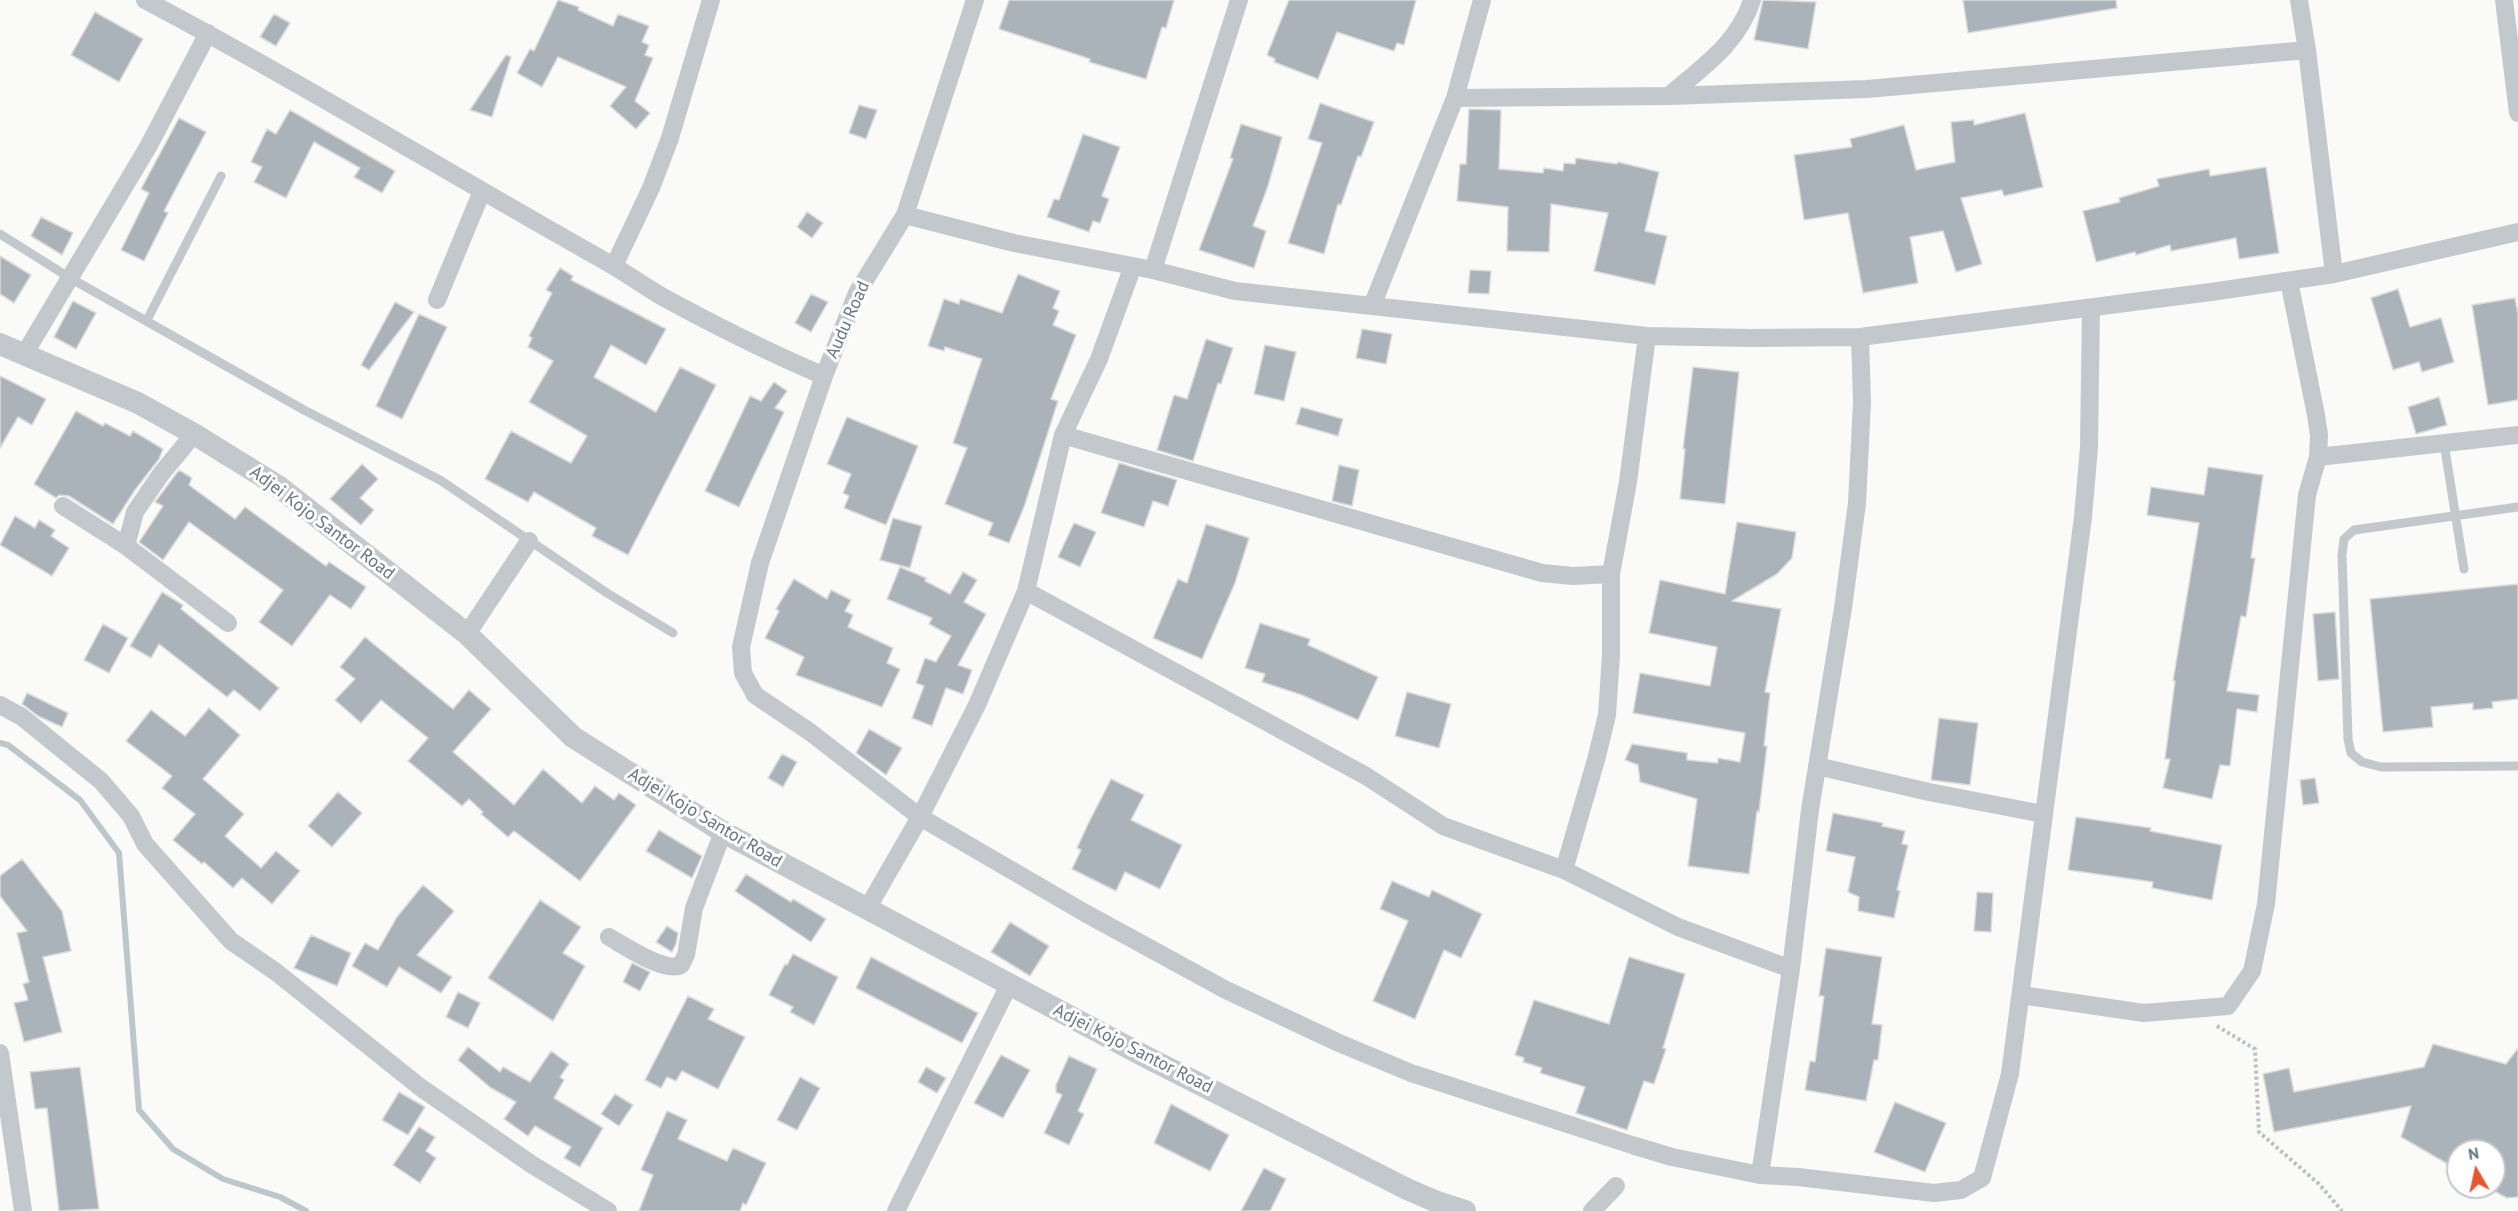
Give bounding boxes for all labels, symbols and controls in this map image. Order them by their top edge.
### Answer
street label: Audu Road [821,278,875,362]
street label: Adjei Kojo Santor Road [245,461,399,585]
street label: Adjei Kojo Santor Road [624,763,786,873]
street label: Adjei Kojo Santor Road [1050,999,1216,1099]
north arrow [2446,1139,2506,1199]
text: N [2467,1142,2480,1164]

